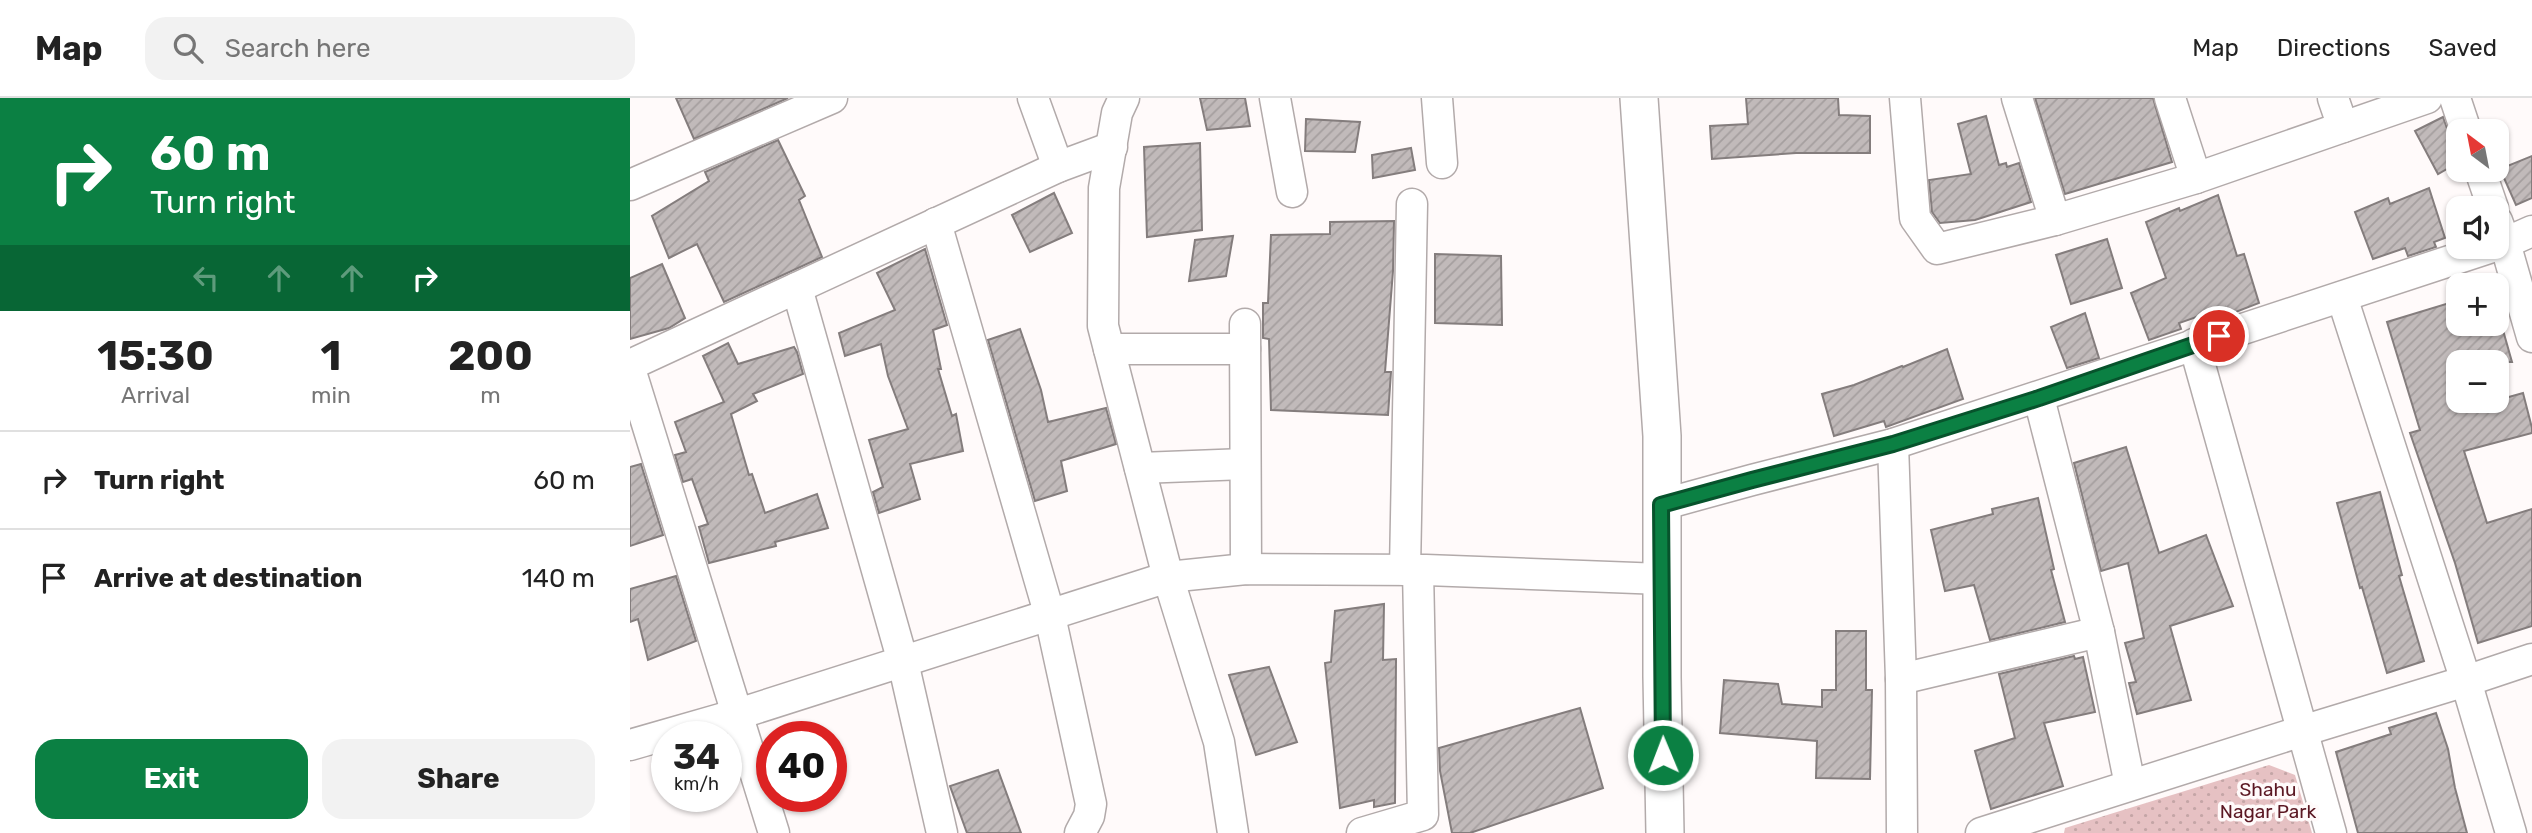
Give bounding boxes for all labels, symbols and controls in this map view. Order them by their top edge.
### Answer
search box [145,17,635,80]
text: Map [35,29,103,68]
icon: search [169,29,207,67]
text: Search here [225,33,370,64]
text: Map [2192,34,2239,62]
text: Directions [2277,34,2390,62]
text: Saved [2428,34,2497,62]
north arrow [2446,119,2510,182]
map controls [2446,119,2509,413]
text: 60 m [150,124,271,182]
icon: right [35,126,126,217]
text: Turn right [150,183,295,221]
button: sound [2446,196,2509,259]
icon: left [187,259,225,297]
icon: ahead [260,259,298,297]
icon: ahead [333,259,371,297]
icon: right [406,259,444,297]
button: + [2446,273,2509,336]
pin [2189,306,2249,366]
icon: arrive [2200,317,2238,355]
text: 15:30 [97,331,214,381]
text: 1 [321,331,341,381]
text: 200 [448,331,533,381]
button: − [2446,350,2509,413]
text: Arrival [121,381,190,409]
text: min [311,381,351,409]
text: m [480,381,501,409]
icon: right [35,461,73,499]
text: Turn right [94,465,224,496]
text: 60 m [533,465,595,496]
icon: arrive [35,559,73,597]
text: Arrive at destination [94,563,362,594]
text: 140 m [522,563,595,594]
position arrow [1626,718,1700,792]
speed limit sign: 40 [756,721,847,812]
text: 34 [673,736,720,778]
button: Exit [35,739,308,819]
button: Share [322,739,595,819]
text: km/h [674,773,719,795]
park label: Shahu Nagar Park [2220,778,2316,823]

